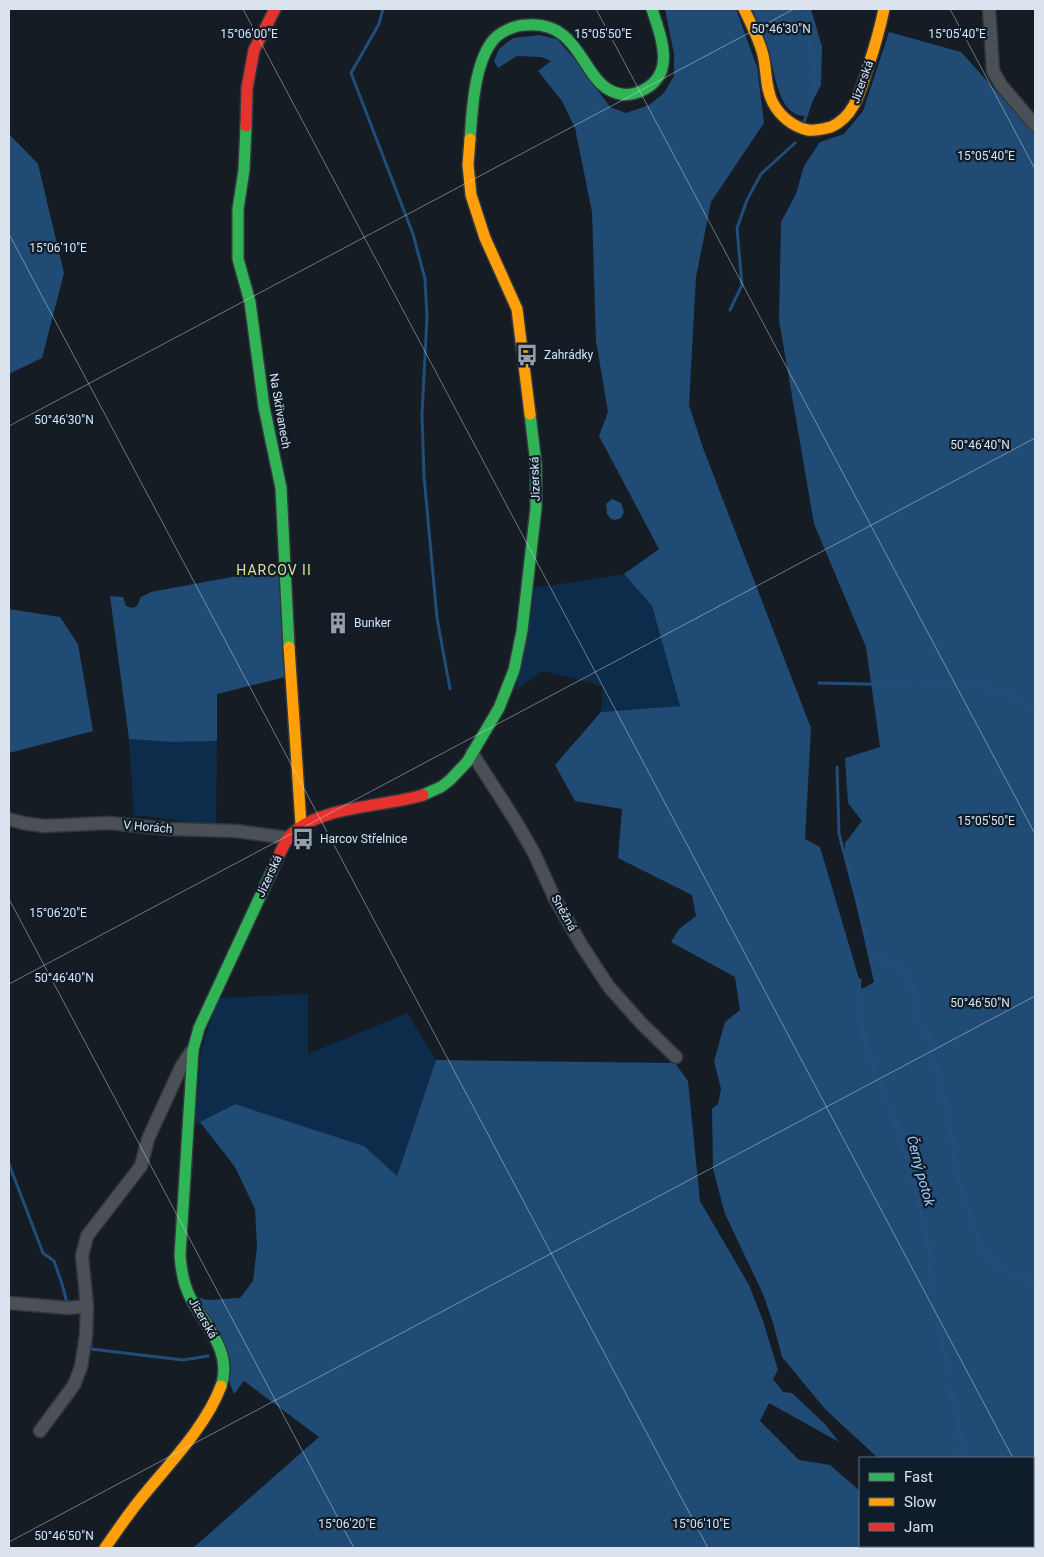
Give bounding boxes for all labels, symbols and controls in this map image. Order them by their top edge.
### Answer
text: 50°46'30"N [751,22,811,36]
text: 15°06'00"E [220,27,278,41]
text: 15°05'50"E [574,27,632,41]
text: 15°05'40"E [928,27,986,41]
street label: Jizerská [848,59,876,105]
text: 15°05'40"E [957,149,1015,163]
text: 15°06'10"E [29,241,87,255]
bus stop icon: Zahrádky [514,342,540,368]
place label: Zahrádky [544,348,594,362]
street label: Na Skřivanech [266,372,294,450]
text: 50°46'30"N [34,413,94,427]
text: 50°46'40"N [950,438,1010,452]
street label: Jizerská [527,456,543,502]
district label: HARCOV II [236,562,312,578]
building icon: Bunker [325,610,351,636]
place label: Bunker [354,616,391,630]
text: 15°05'50"E [957,814,1015,828]
street label: V Horách [123,818,173,836]
bus stop icon: Harcov Střelnice [290,826,316,852]
place label: Harcov Střelnice [320,832,407,846]
street label: Jizerská [253,853,285,899]
street label: Sněžná [548,892,580,934]
text: 15°06'20"E [29,906,87,920]
text: 50°46'40"N [34,971,94,985]
text: 50°46'50"N [950,996,1010,1010]
water label: Černý potok [904,1133,940,1209]
street label: Jizerská [186,1295,220,1341]
legend [859,1457,1034,1547]
text: Fast [904,1468,933,1486]
text: Slow [904,1493,936,1511]
text: 15°06'20"E [318,1517,376,1531]
text: 15°06'10"E [672,1517,730,1531]
text: Jam [904,1518,934,1536]
text: 50°46'50"N [34,1529,94,1543]

